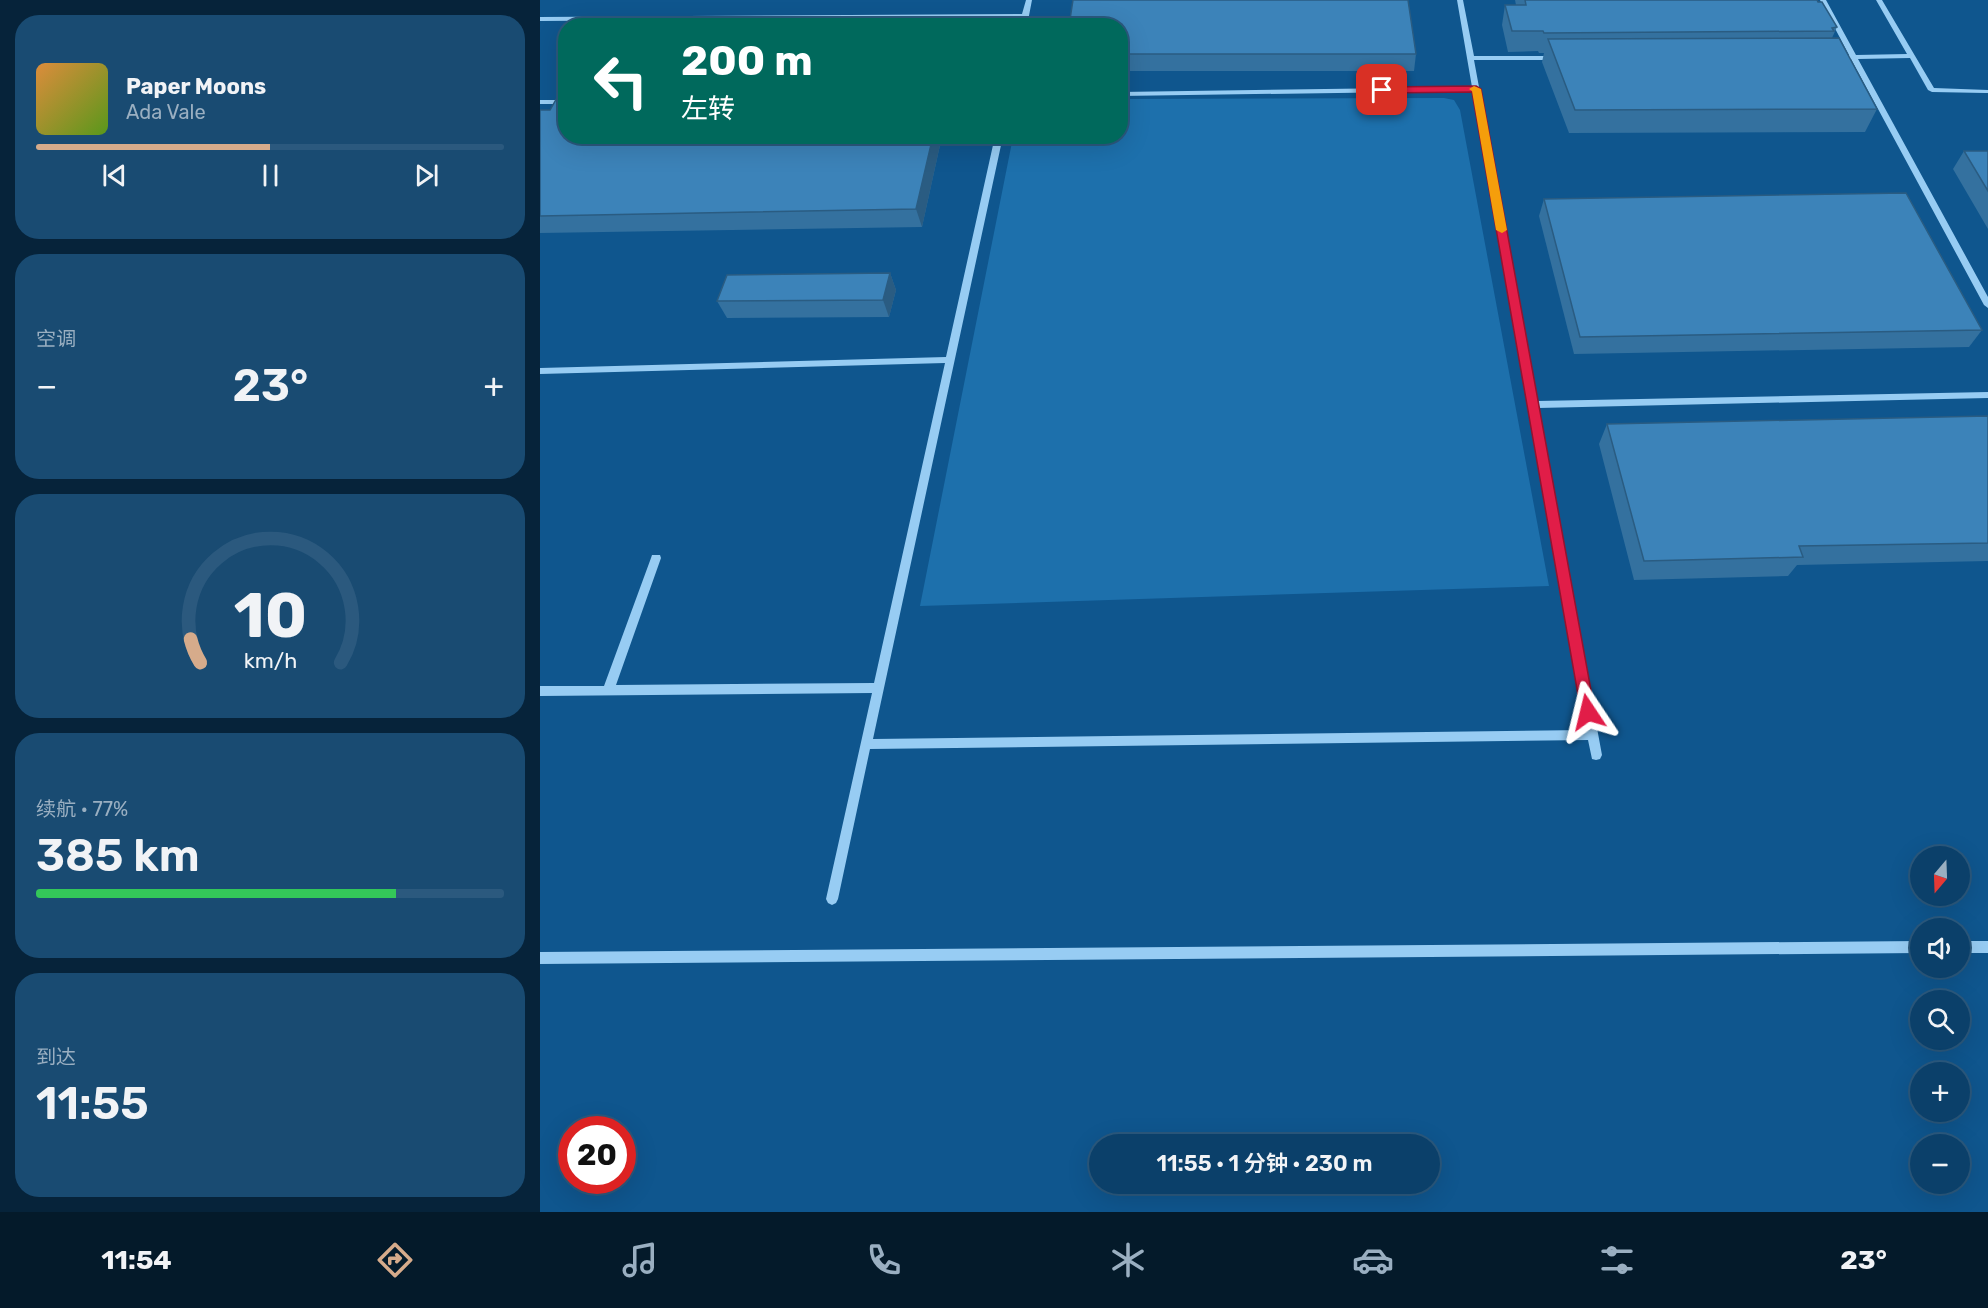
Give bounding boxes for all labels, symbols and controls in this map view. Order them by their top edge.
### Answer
text: 200 m [681,36,813,86]
icon: left [582,42,660,120]
pin [1356,64,1407,115]
text: Paper Moons [126,73,266,100]
icon: arrive [1365,73,1398,106]
text: 左转 [681,93,735,125]
text: Ada Vale [126,100,206,124]
icon: previous [98,159,131,192]
icon: pause [254,159,287,192]
icon: next [410,159,443,192]
text: 空调 [36,327,76,351]
text: 23° [233,359,308,412]
text: − [36,366,57,405]
text: + [483,366,504,405]
text: 10 [233,579,307,653]
text: km/h [243,648,297,673]
position arrow [1556,680,1620,744]
text: 续航 · 77% [36,797,128,821]
text: 385 km [36,829,200,882]
north arrow [1910,846,1970,906]
map controls [1910,846,1970,1194]
button: sound [1910,918,1970,978]
button: search [1910,990,1970,1050]
text: 到达 [36,1045,76,1069]
button: + [1910,1062,1970,1122]
text: 11:55 [36,1077,149,1130]
speed limit sign: 20 [558,1116,636,1194]
button: − [1910,1134,1970,1194]
text: 11:55 · 1 分钟 · 230 m [1156,1150,1373,1177]
icon: directions [374,1239,416,1281]
icon: music [619,1239,661,1281]
icon: phone [863,1239,905,1281]
icon: climate [1107,1239,1149,1281]
icon: car [1352,1239,1394,1281]
icon: filters [1596,1239,1638,1281]
text: 11:54 [101,1244,172,1276]
text: 23° [1840,1244,1887,1276]

